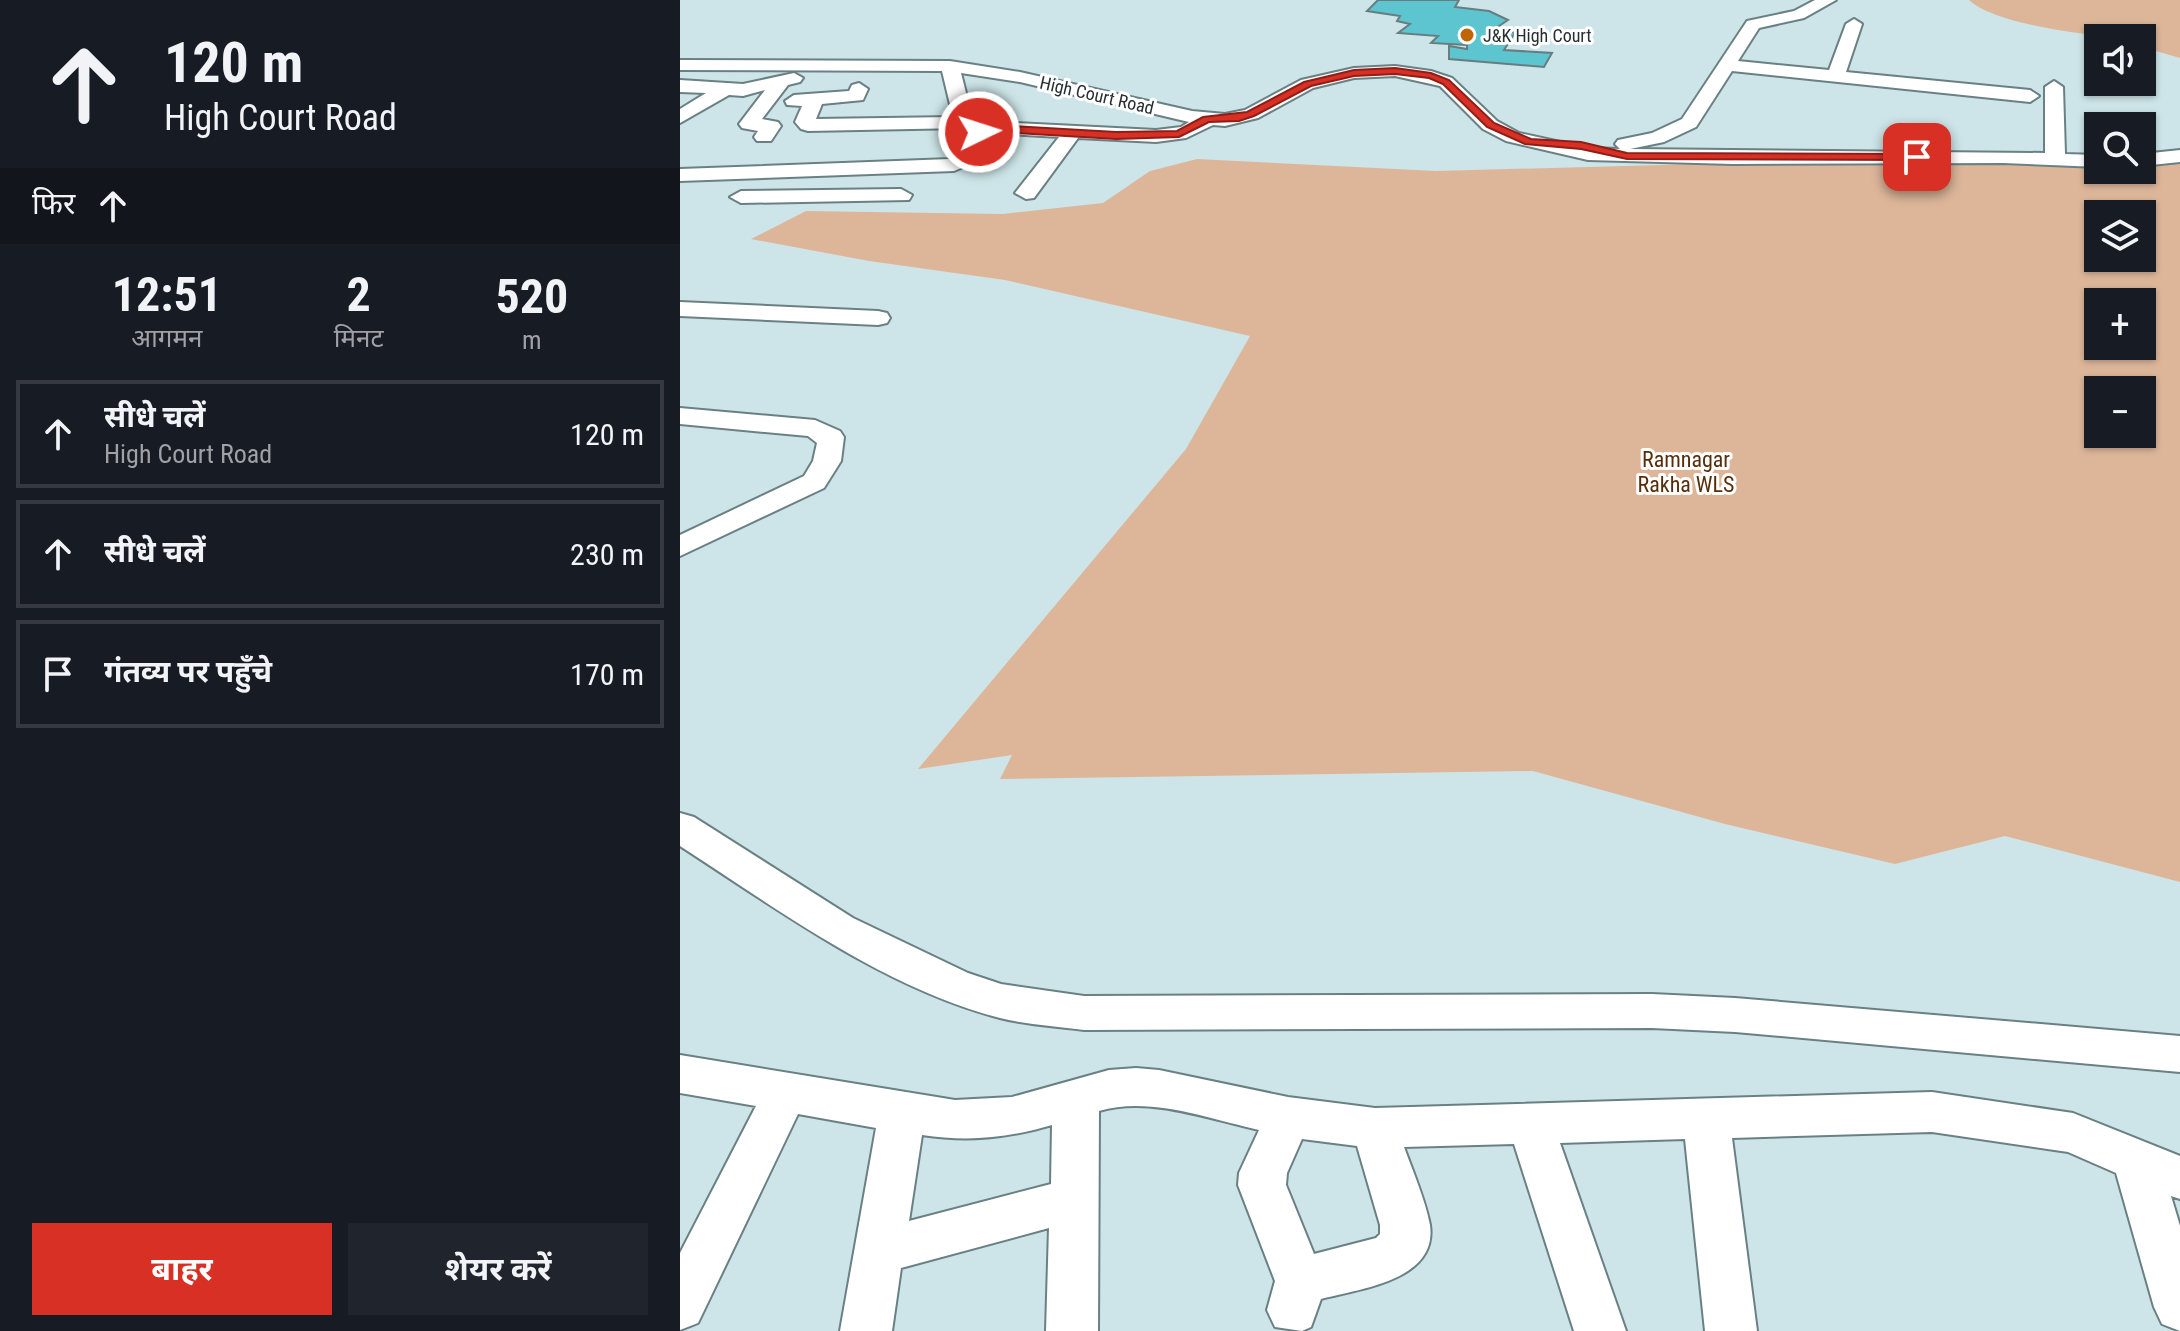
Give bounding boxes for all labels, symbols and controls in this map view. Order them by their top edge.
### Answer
map controls [2084,24,2156,448]
button: sound [2084,24,2156,96]
place label: J&K High Court [1483,25,1592,46]
marker: J&K High Court [1458,26,1476,44]
text: 120 m [164,30,303,96]
icon: ahead [32,32,136,136]
street label: High Court Road [1038,72,1156,118]
position arrow [937,90,1021,174]
text: High Court Road [164,97,397,139]
button: search [2084,112,2156,184]
pin [1883,123,1951,191]
icon: arrive [1895,135,1939,179]
icon: ahead [91,184,135,228]
text: फिर [32,186,75,221]
button: layers [2084,200,2156,272]
text: 12:51 [112,266,222,323]
text: 2 [347,266,371,323]
text: 520 [495,268,568,325]
button: + [2084,288,2156,360]
text: आगमन [131,323,202,353]
text: मिनट [334,323,384,353]
text: m [522,325,542,355]
button: − [2084,376,2156,448]
text: सीधे चलें [104,399,205,434]
icon: ahead [36,412,80,456]
text: 120 m [570,417,644,452]
text: High Court Road [104,439,272,469]
park label: Ramnagar Rakha WLS [1638,447,1734,497]
icon: ahead [36,532,80,576]
text: सीधे चलें [104,534,205,569]
text: 230 m [570,537,644,572]
icon: arrive [36,652,80,696]
text: गंतव्य पर पहुँचे [104,654,272,689]
text: 170 m [570,657,644,692]
button: बाहर [32,1223,332,1315]
button: शेयर करें [348,1223,648,1315]

